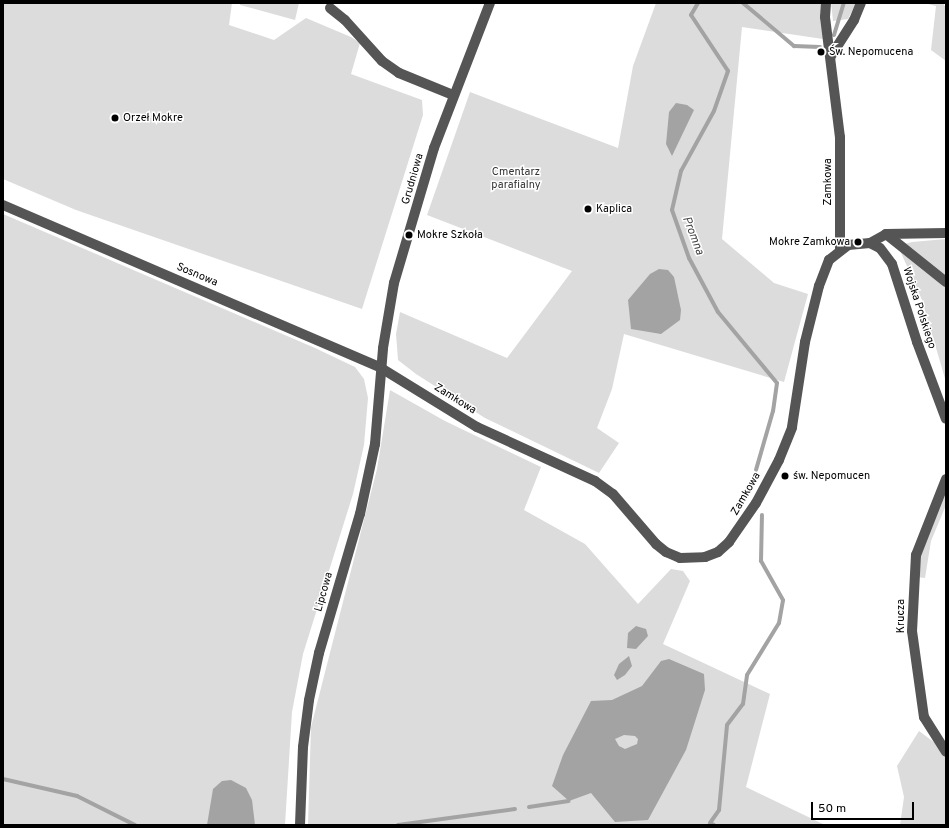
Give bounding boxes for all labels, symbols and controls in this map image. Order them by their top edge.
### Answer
place label: Św. Nepomucena [829,45,913,59]
marker: Św. Nepomucena [816,47,826,57]
place label: Orzeł Mokre [123,111,183,125]
marker: Orzeł Mokre [110,113,120,123]
street label: Grudniowa [399,152,427,206]
street label: Zamkowa [821,158,835,206]
park label: Cmentarz parafialny [491,166,541,192]
place label: Kaplica [596,202,632,216]
marker: Kaplica [583,204,593,214]
water label: Promna [678,215,706,257]
place label: Mokre Szkoła [417,228,483,242]
marker: Mokre Szkoła [404,230,414,240]
place label: Mokre Zamkowa [769,235,850,249]
marker: Mokre Zamkowa [853,237,863,247]
street label: Sosnowa [174,260,220,290]
street label: Wojska Polskiego [900,265,938,351]
street label: Zamkowa [431,381,479,417]
place label: św. Nepomucen [793,469,870,483]
street label: Zamkowa [728,470,764,518]
marker: św. Nepomucen [780,471,790,481]
street label: Lipcowa [312,571,336,613]
street label: Krucza [894,599,908,633]
scale bar [813,794,916,820]
text: 50 m [818,801,846,817]

